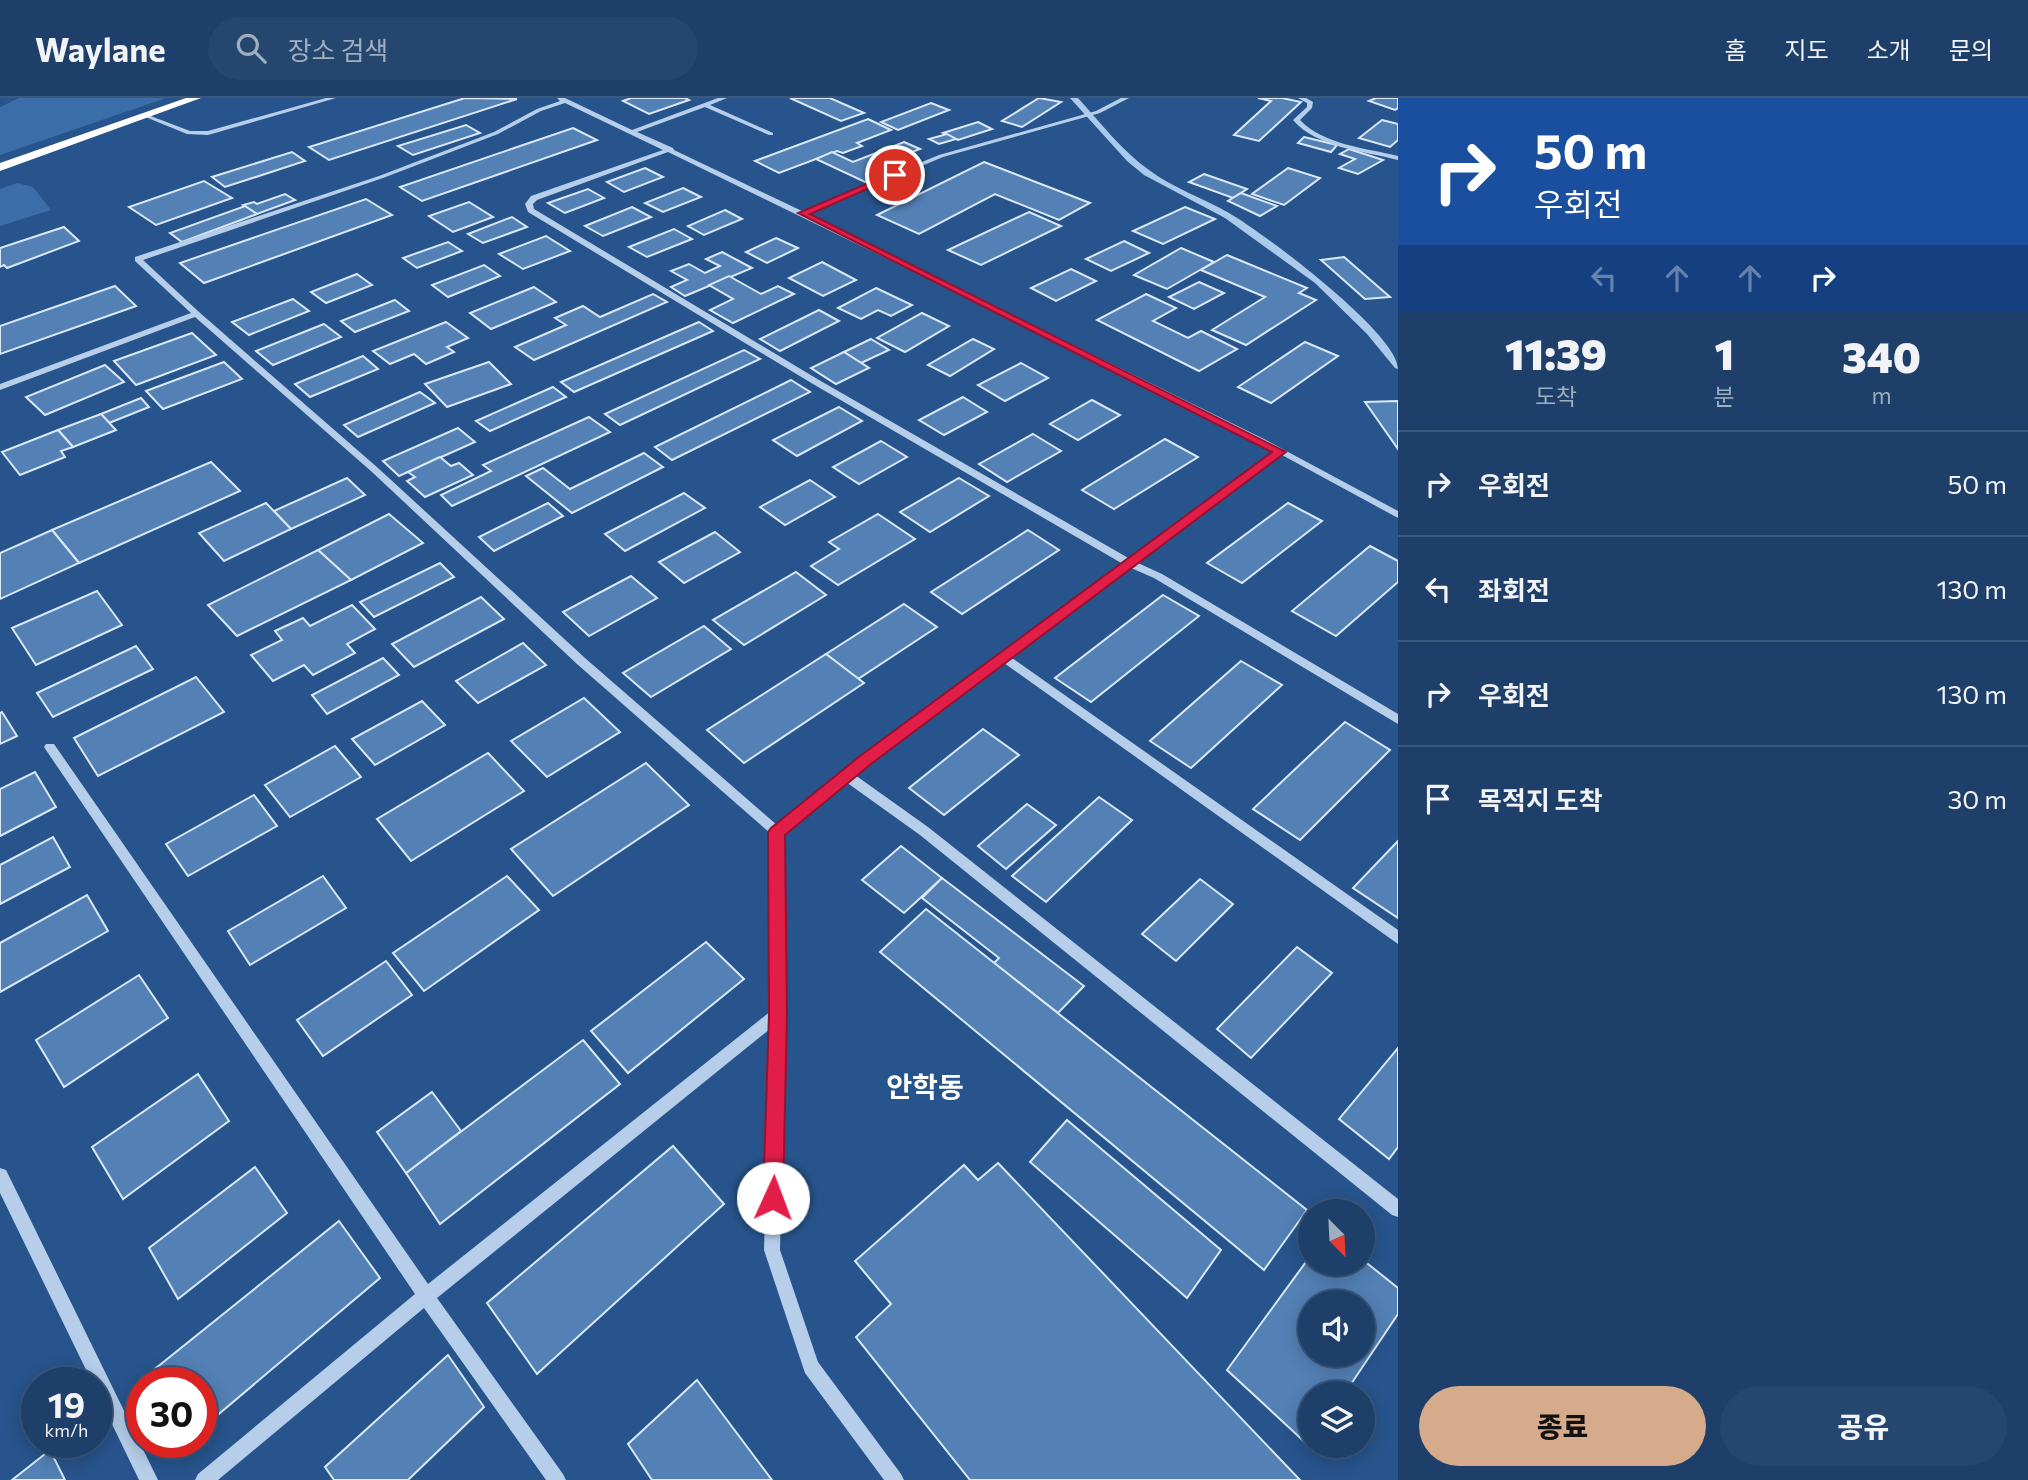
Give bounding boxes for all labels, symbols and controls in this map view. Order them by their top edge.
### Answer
search box [208,17,698,80]
text: Waylane [35,28,166,69]
icon: search [232,29,270,67]
text: 장소 검색 [288,34,388,65]
text: 홈 [1724,35,1746,64]
text: 지도 [1784,35,1829,64]
text: 소개 [1867,35,1911,64]
text: 문의 [1949,35,1993,64]
text: 50 m [1534,119,1647,179]
icon: right [1419,126,1510,217]
pin [865,145,925,205]
icon: arrive [876,156,914,194]
text: 우회전 [1534,183,1622,223]
icon: left [1585,259,1623,297]
icon: ahead [1658,259,1696,297]
icon: ahead [1731,259,1769,297]
icon: right [1804,259,1842,297]
text: 11:39 [1505,327,1607,379]
text: 1 [1715,327,1734,379]
text: 340 [1842,330,1921,382]
text: m [1871,381,1892,409]
text: 도착 [1535,382,1577,410]
text: 분 [1714,382,1735,410]
icon: right [1419,465,1457,503]
text: 50 m [1947,468,2007,499]
text: 우회전 [1478,469,1550,500]
icon: left [1419,570,1457,608]
text: 130 m [1936,573,2007,604]
text: 좌회전 [1478,574,1550,605]
icon: right [1419,675,1457,713]
text: 130 m [1936,678,2007,709]
text: 우회전 [1478,679,1550,710]
icon: arrive [1419,780,1457,818]
text: 30 m [1948,783,2007,814]
text: 목적지 도착 [1478,784,1603,815]
district label: 안학동 [886,1069,964,1103]
position arrow [736,1161,810,1235]
north arrow [1298,1199,1376,1276]
map controls [1298,1199,1375,1458]
button: sound [1298,1290,1375,1367]
speed limit sign: 30 [126,1367,217,1458]
button: layers [1298,1381,1375,1458]
text: 19 [48,1382,85,1425]
button: 종료 [1419,1386,1706,1466]
button: 공유 [1720,1386,2007,1466]
text: km/h [45,1419,88,1441]

